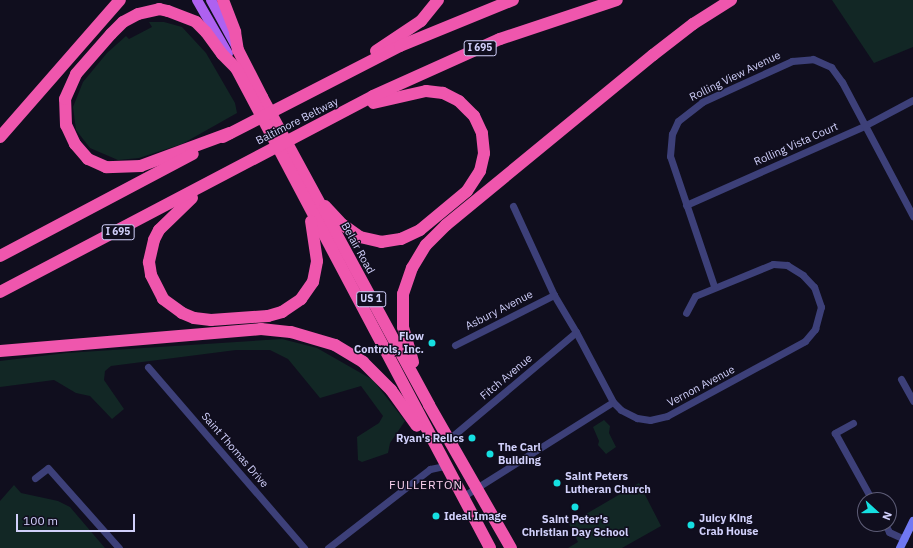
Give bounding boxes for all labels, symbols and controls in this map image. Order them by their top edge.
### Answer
road number: I 695 [463,40,497,56]
street label: Rolling View Avenue [687,48,783,104]
street label: Baltimore Beltway [254,95,340,147]
street label: Rolling Vista Court [752,120,840,168]
street label: Belair Road [338,220,378,276]
road number: I 695 [101,224,135,240]
street label: Asbury Avenue [463,287,535,333]
road number: US 1 [356,291,386,307]
place label: Flow Controls, Inc. [354,330,424,356]
marker: Flow Controls, Inc. [427,338,437,348]
street label: Fitch Avenue [477,351,535,403]
street label: Vernon Avenue [665,363,737,409]
street label: Saint Thomas Drive [199,410,271,490]
place label: Ryan's Relics [396,431,464,445]
marker: Ryan's Relics [467,433,477,443]
place label: The Carl Building [498,441,541,467]
marker: The Carl Building [485,449,495,459]
place label: Saint Peters Lutheran Church [565,470,651,496]
district label: FULLERTON [389,478,463,492]
marker: Saint Peters Lutheran Church [552,478,562,488]
north arrow [857,492,897,532]
marker: Saint Peter's Christian Day School [570,502,580,512]
scale bar [18,506,137,532]
place label: Ideal Image [444,509,507,523]
text: N [879,510,895,522]
marker: Ideal Image [431,511,441,521]
place label: Juicy King Crab House [699,512,758,538]
text: 100 m [23,513,58,528]
place label: Saint Peter's Christian Day School [522,513,628,539]
marker: Juicy King Crab House [686,520,696,530]

